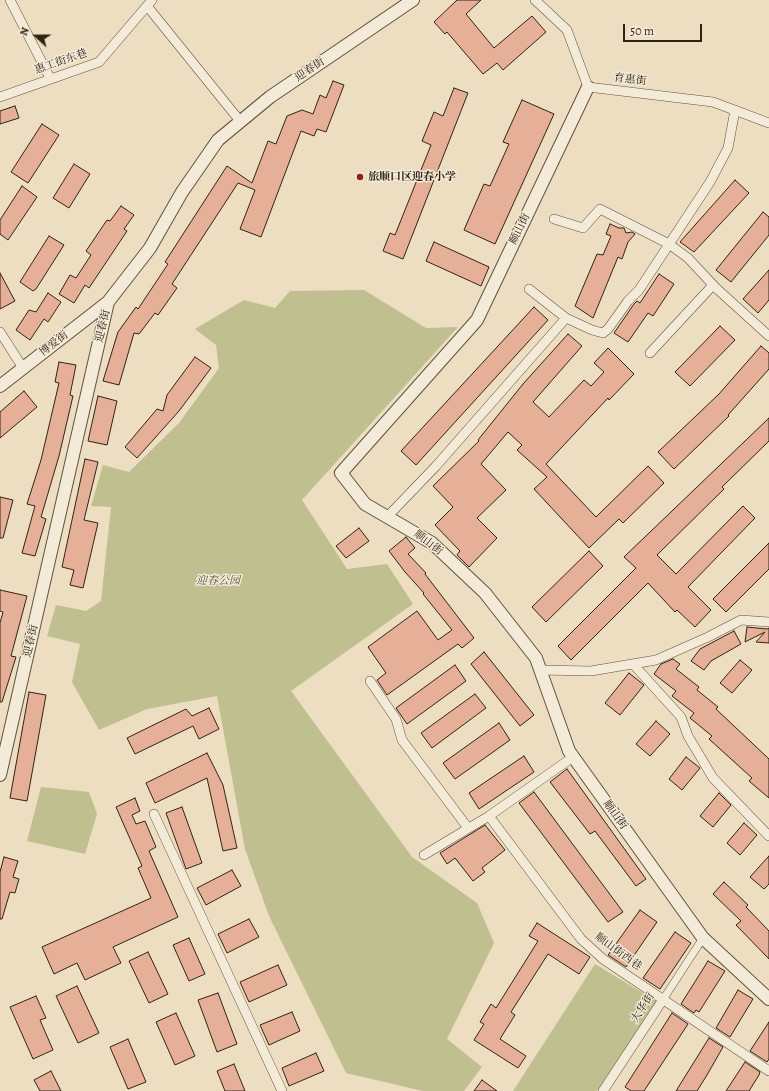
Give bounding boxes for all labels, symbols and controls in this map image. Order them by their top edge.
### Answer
north arrow [16,16,56,56]
scale bar [625,16,704,42]
text: 50 m [630,23,654,39]
text: N [16,25,33,38]
street label: 惠工街东巷 [33,47,89,77]
street label: 迎春街 [293,55,327,85]
street label: 育惠街 [613,71,647,89]
place label: 旅顺口区迎春小学 [368,170,456,184]
marker: 旅顺口区迎春小学 [355,172,365,182]
street label: 顺山街 [507,211,533,247]
street label: 迎春街 [93,308,113,344]
street label: 博爱街 [37,329,71,359]
street label: 顺山街 [411,528,445,558]
park label: 迎春公园 [196,574,240,588]
street label: 迎春街 [21,623,41,659]
street label: 顺山街 [600,798,630,832]
street label: 顺山街西巷 [592,930,644,974]
street label: 大华街 [628,991,658,1025]

